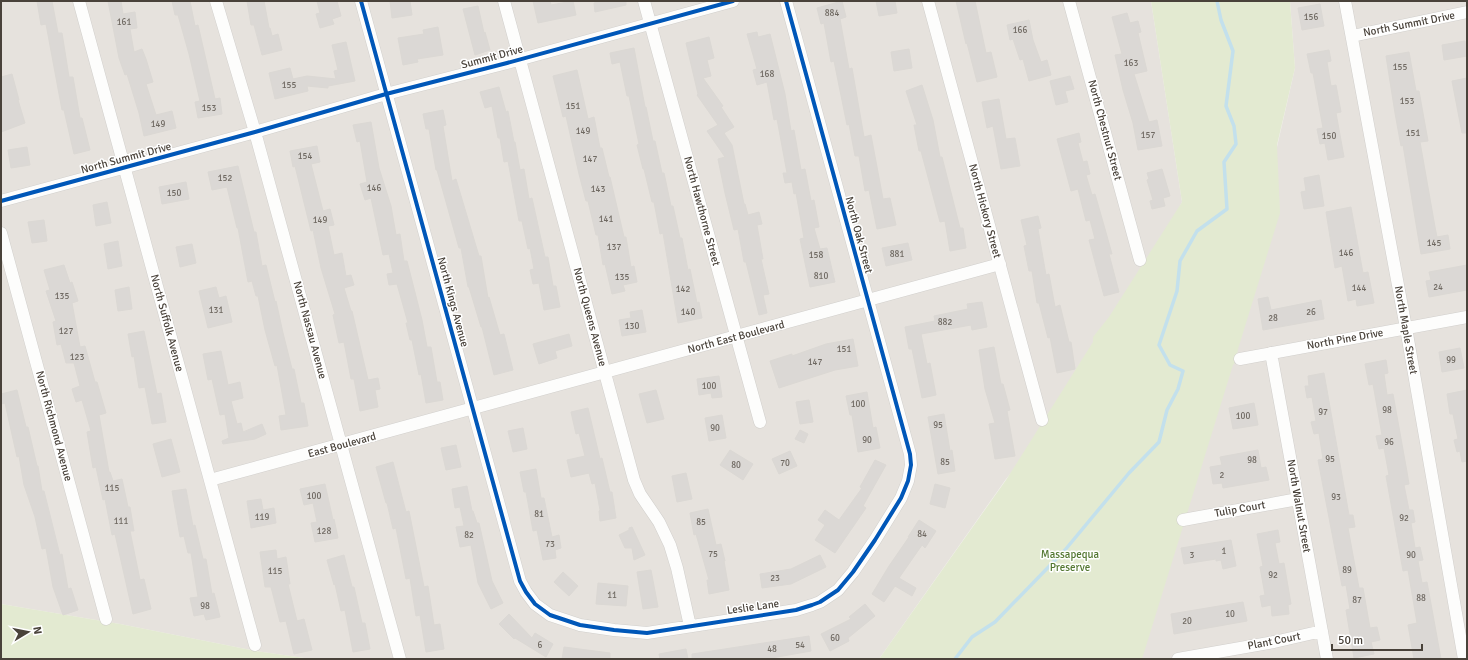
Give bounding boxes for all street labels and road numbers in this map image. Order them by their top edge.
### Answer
street label: North Summit Drive [1362,9,1456,39]
street label: Summit Drive [460,43,524,71]
street label: North Chestnut Street [1085,78,1125,182]
street label: North Summit Drive [79,140,173,176]
street label: North Hawthorne Street [681,155,723,267]
street label: North Hickory Street [966,163,1004,260]
street label: North Oak Street [842,195,876,275]
street label: North Kings Avenue [435,256,471,348]
street label: North Queens Avenue [571,266,609,368]
street label: North Suffolk Avenue [148,273,186,373]
street label: North Nassau Avenue [291,280,329,380]
street label: North Maple Street [1392,285,1420,375]
street label: North East Boulevard [686,318,786,356]
street label: North Pine Drive [1306,326,1384,352]
street label: North Richmond Avenue [33,369,75,483]
street label: East Boulevard [306,430,378,460]
street label: North Walnut Street [1284,458,1314,554]
street label: Tulip Court [1214,498,1267,520]
street label: Leslie Lane [726,597,780,617]
street label: Plant Court [1246,629,1302,653]

